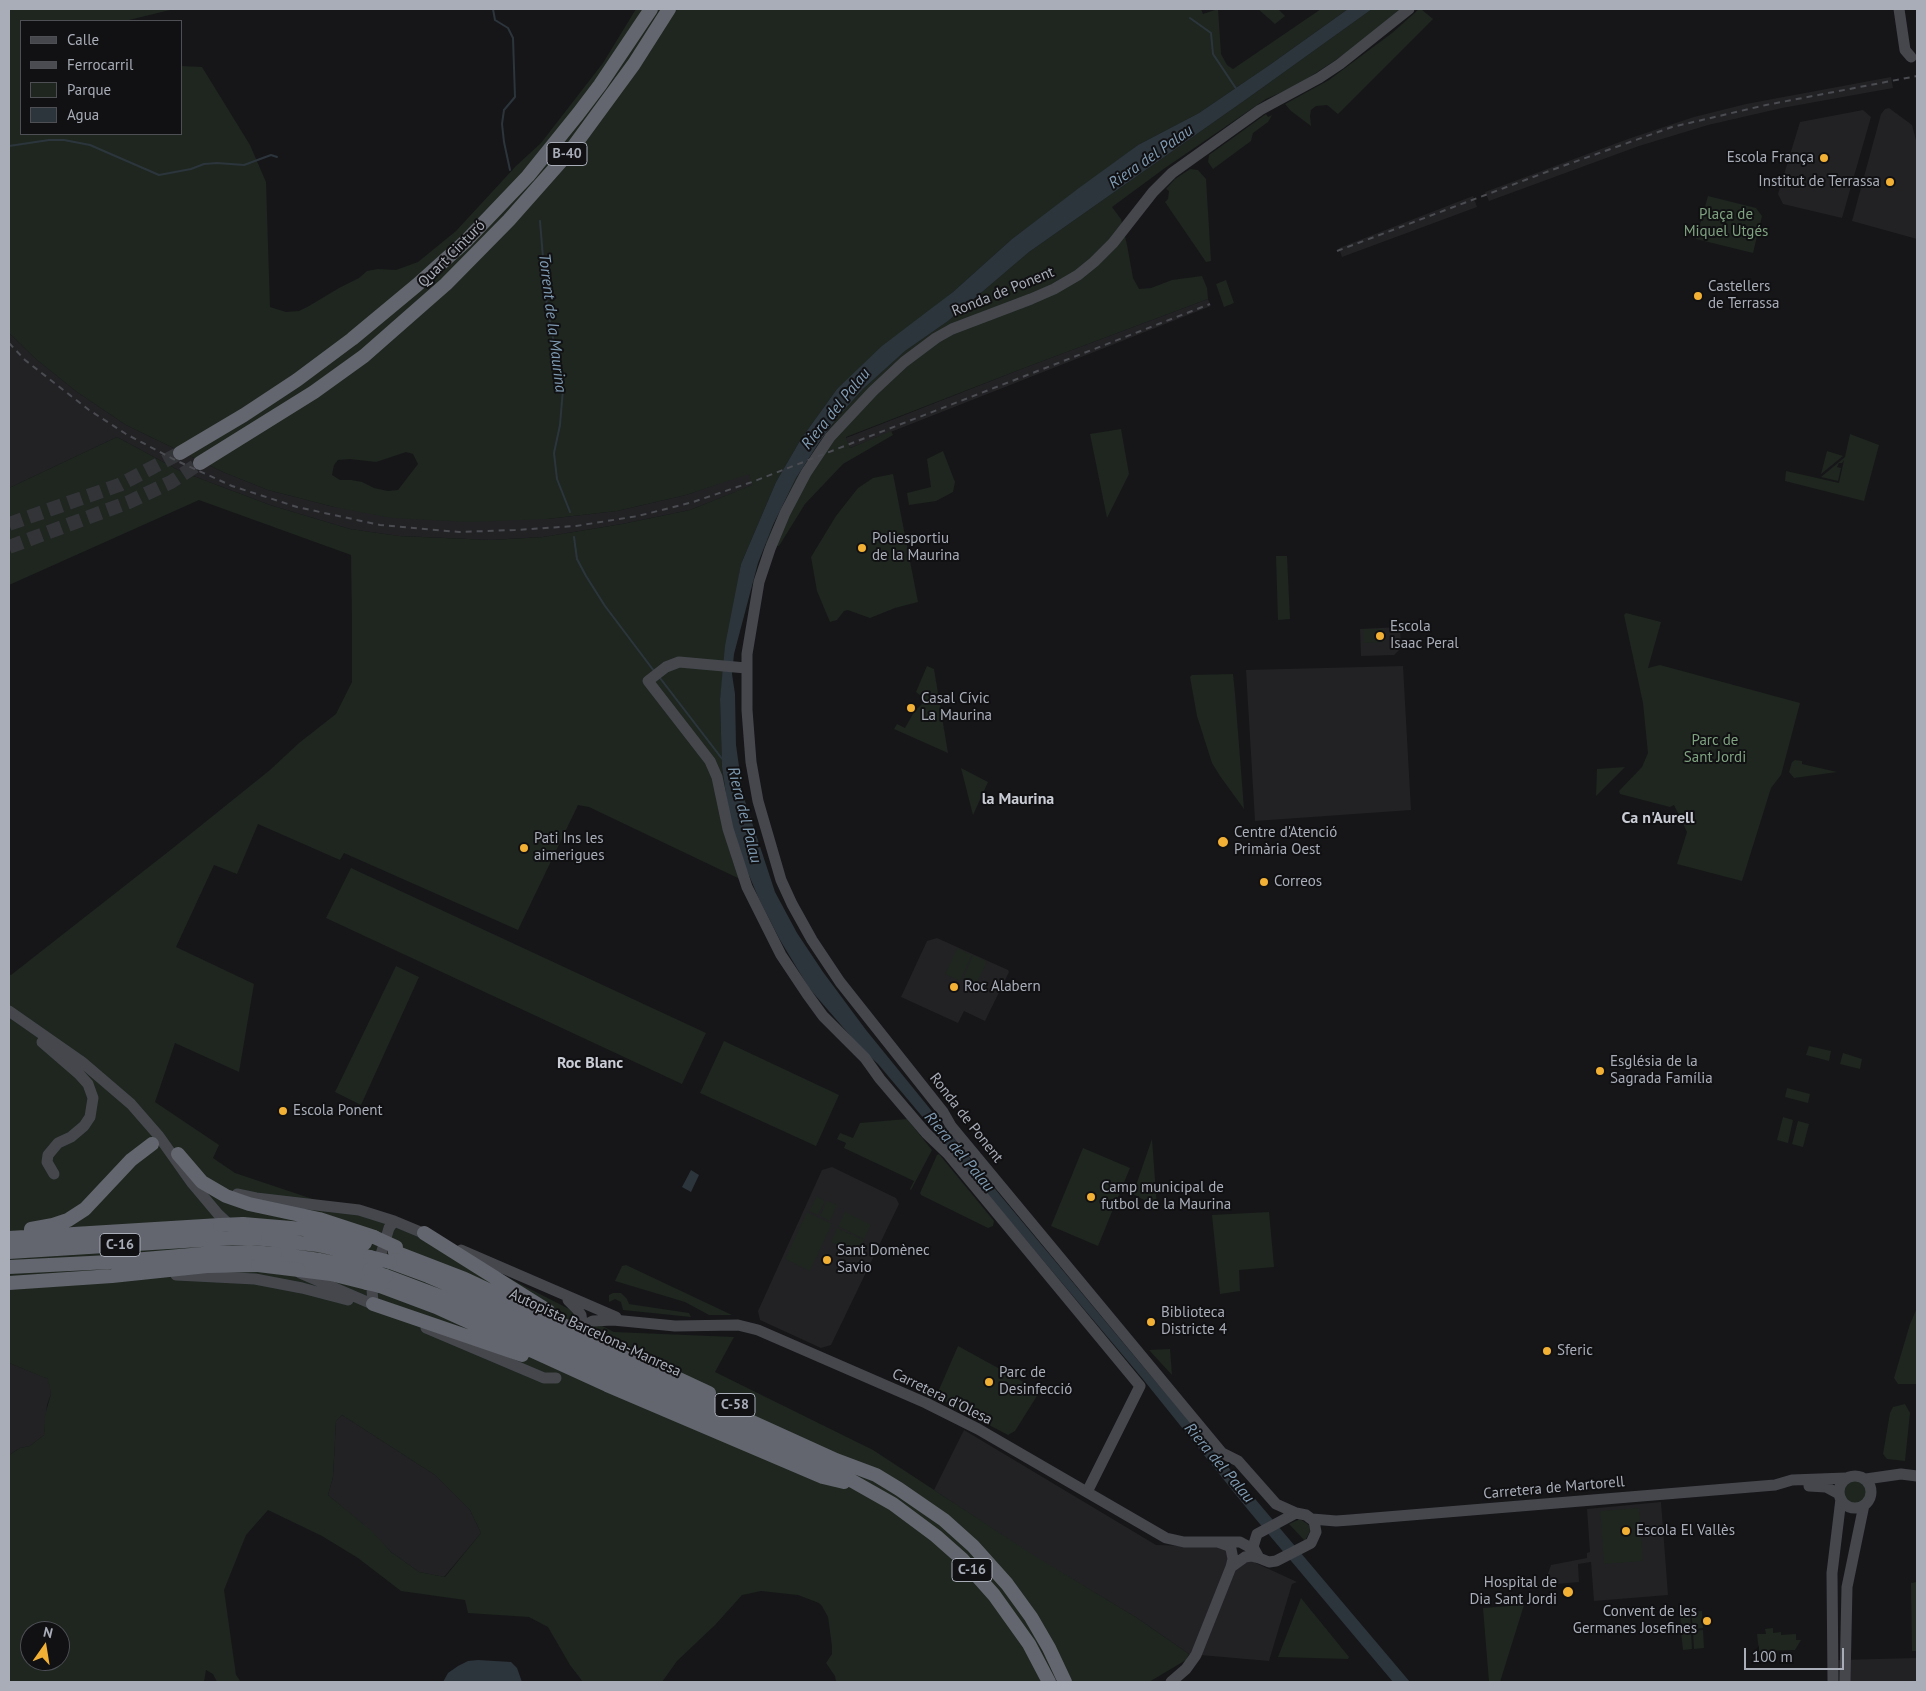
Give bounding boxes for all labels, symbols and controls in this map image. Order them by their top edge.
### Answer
legend [20,20,182,135]
text: Calle [67,30,99,49]
text: Ferrocarril [67,55,133,74]
text: Parque [67,80,111,99]
text: Agua [67,105,99,124]
water label: Riera del Palau [1105,121,1197,193]
road number: B-40 [547,142,587,166]
place label: Escola França [1727,149,1814,167]
marker: Escola França [1818,152,1830,164]
place label: Institut de Terrassa [1758,173,1880,191]
marker: Institut de Terrassa [1884,176,1896,188]
park label: Plaça de Miquel Utgés [1684,206,1768,241]
street label: Quart Cinturó [415,217,489,291]
water label: Torrent de la Maurina [534,252,570,394]
street label: Ronda de Ponent [949,263,1057,321]
place label: Castellers de Terrassa [1708,278,1779,313]
marker: Castellers de Terrassa [1692,290,1704,302]
water label: Riera del Palau [798,365,874,453]
place label: Poliesportiu de la Maurina [872,530,960,565]
marker: Poliesportiu de la Maurina [856,542,868,554]
place label: Escola Isaac Peral [1390,618,1459,653]
marker: Escola Isaac Peral [1374,630,1386,642]
place label: Casal Cívic La Maurina [921,690,992,725]
marker: Casal Cívic La Maurina [905,702,917,714]
park label: Parc de Sant Jordi [1684,732,1746,767]
water label: Riera del Palau [723,765,765,865]
district label: la Maurina [982,789,1054,809]
district label: Ca n'Aurell [1622,808,1694,828]
place label: Centre d'Atenció Primària Oest [1234,824,1337,859]
place label: Pati Ins les aimerigues [534,830,604,865]
marker: Centre d'Atenció Primària Oest [1216,835,1230,849]
marker: Pati Ins les aimerigues [518,842,530,854]
place label: Correos [1274,873,1322,891]
marker: Correos [1258,876,1270,888]
place label: Roc Alabern [964,978,1041,996]
marker: Roc Alabern [948,981,960,993]
district label: Roc Blanc [557,1053,623,1073]
place label: Església de la Sagrada Família [1610,1053,1713,1088]
marker: Església de la Sagrada Família [1594,1065,1606,1077]
street label: Ronda de Ponent [925,1070,1007,1166]
place label: Escola Ponent [293,1102,383,1120]
marker: Escola Ponent [277,1105,289,1117]
water label: Riera del Palau [920,1108,998,1196]
place label: Camp municipal de futbol de la Maurina [1101,1179,1231,1214]
marker: Camp municipal de futbol de la Maurina [1085,1191,1097,1203]
road number: C-16 [100,1234,140,1256]
place label: Sant Domènec Savio [837,1242,930,1277]
marker: Sant Domènec Savio [821,1254,833,1266]
street label: Autopista Barcelona-Manresa [506,1285,684,1381]
place label: Biblioteca Districte 4 [1161,1304,1227,1339]
marker: Biblioteca Districte 4 [1145,1316,1157,1328]
place label: Sferic [1557,1342,1593,1360]
marker: Sferic [1541,1345,1553,1357]
place label: Parc de Desinfecció [999,1364,1072,1399]
street label: Carretera d'Olesa [889,1365,995,1429]
marker: Parc de Desinfecció [983,1376,995,1388]
road number: C-58 [715,1394,755,1416]
water label: Riera del Palau [1180,1419,1258,1507]
street label: Carretera de Martorell [1483,1473,1625,1503]
place label: Escola El Vallès [1636,1522,1735,1540]
marker: Escola El Vallès [1620,1525,1632,1537]
road number: C-16 [952,1558,992,1582]
place label: Hospital de Dia Sant Jordi [1469,1574,1557,1609]
marker: Hospital de Dia Sant Jordi [1561,1585,1575,1599]
place label: Convent de les Germanes Josefines [1573,1603,1697,1638]
marker: Convent de les Germanes Josefines [1701,1615,1713,1627]
north arrow [20,1621,70,1671]
text: N [42,1623,55,1642]
scale bar [1746,1638,1846,1670]
text: 100 m [1752,1647,1793,1666]

